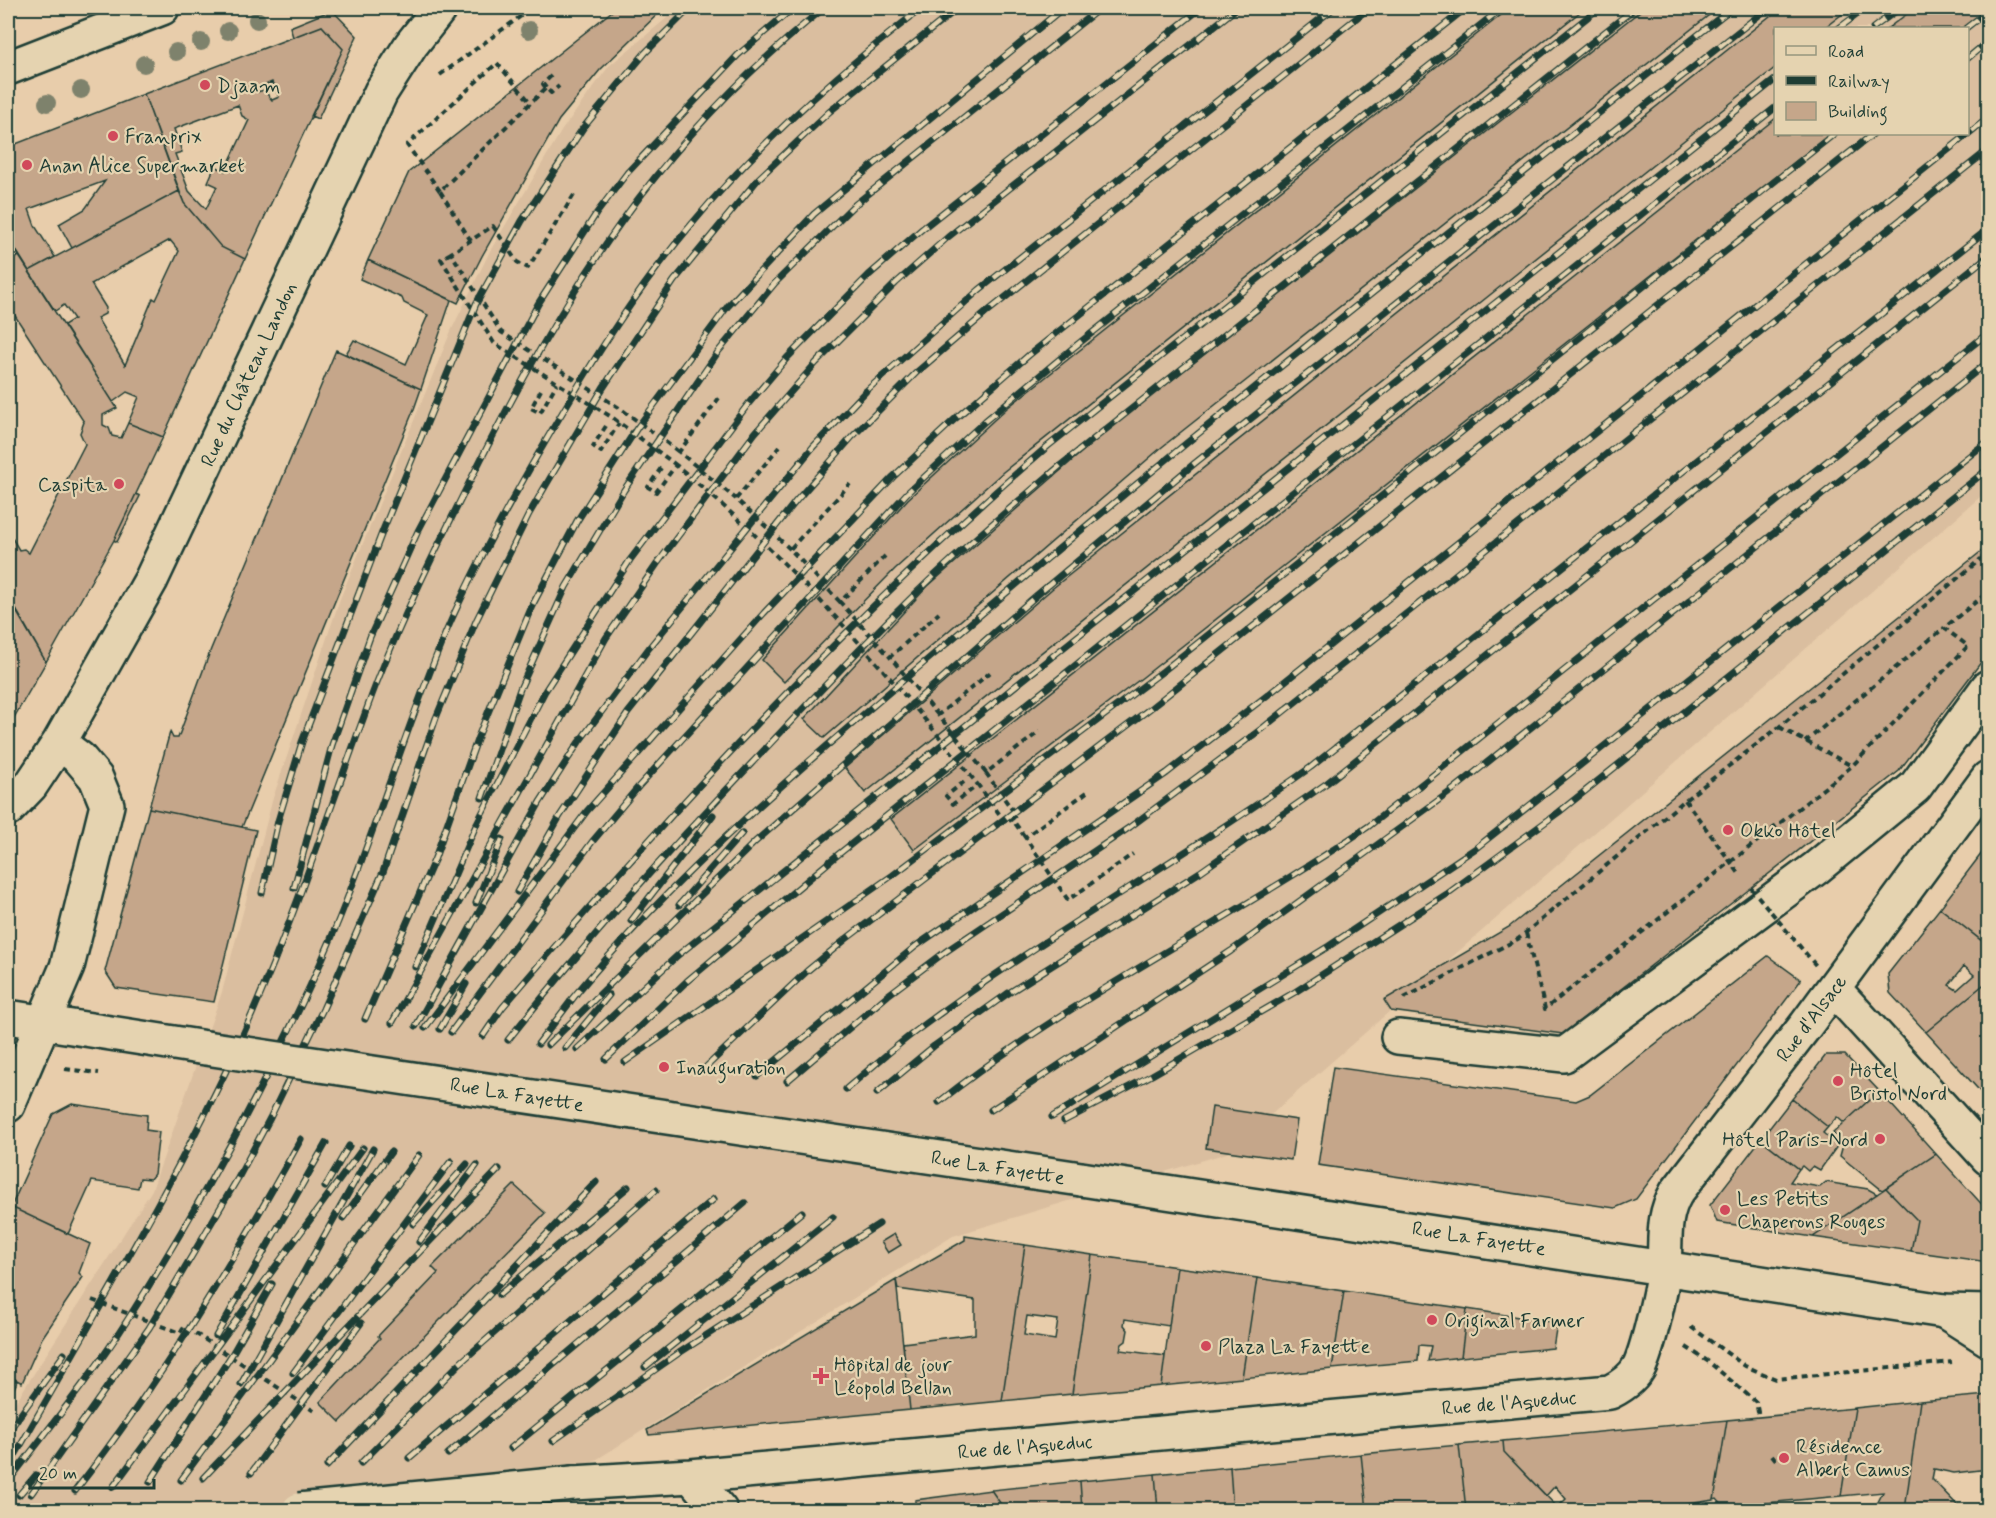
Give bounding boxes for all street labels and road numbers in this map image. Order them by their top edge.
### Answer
street label: Rue du Château Landon [195,278,304,471]
street label: Rue d'Alsace [1771,970,1854,1068]
street label: Rue La Fayette [448,1072,586,1119]
street label: Rue La Fayette [929,1145,1067,1192]
street label: Rue La Fayette [1410,1216,1548,1263]
street label: Rue de l'Aqueduc [1441,1384,1578,1423]
street label: Rue de l'Aqueduc [957,1428,1094,1467]

